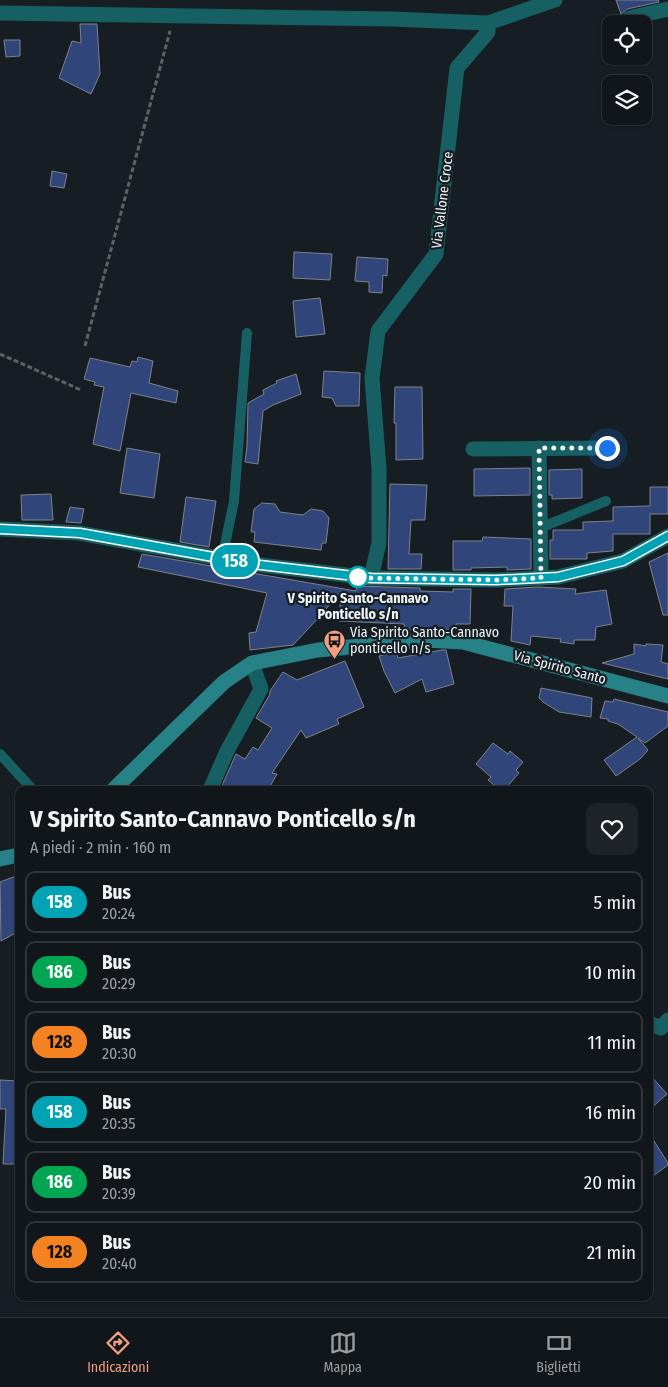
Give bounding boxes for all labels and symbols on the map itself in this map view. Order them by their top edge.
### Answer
street label: Via Vallone Croce [428,150,457,250]
your location [595,436,620,461]
line badge: 158 [206,545,264,577]
marker: V Spirito Santo-Cannavo Ponticello s/n [347,566,369,588]
place label: V Spirito Santo-Cannavo Ponticello s/n [286,590,429,623]
place label: Via Spirito Santo-Cannavo ponticello n/s [350,624,499,657]
bus stop icon: Via Spirito Santo-Cannavo ponticello n/s [322,628,346,659]
street label: Via Spirito Santo [512,647,608,688]

